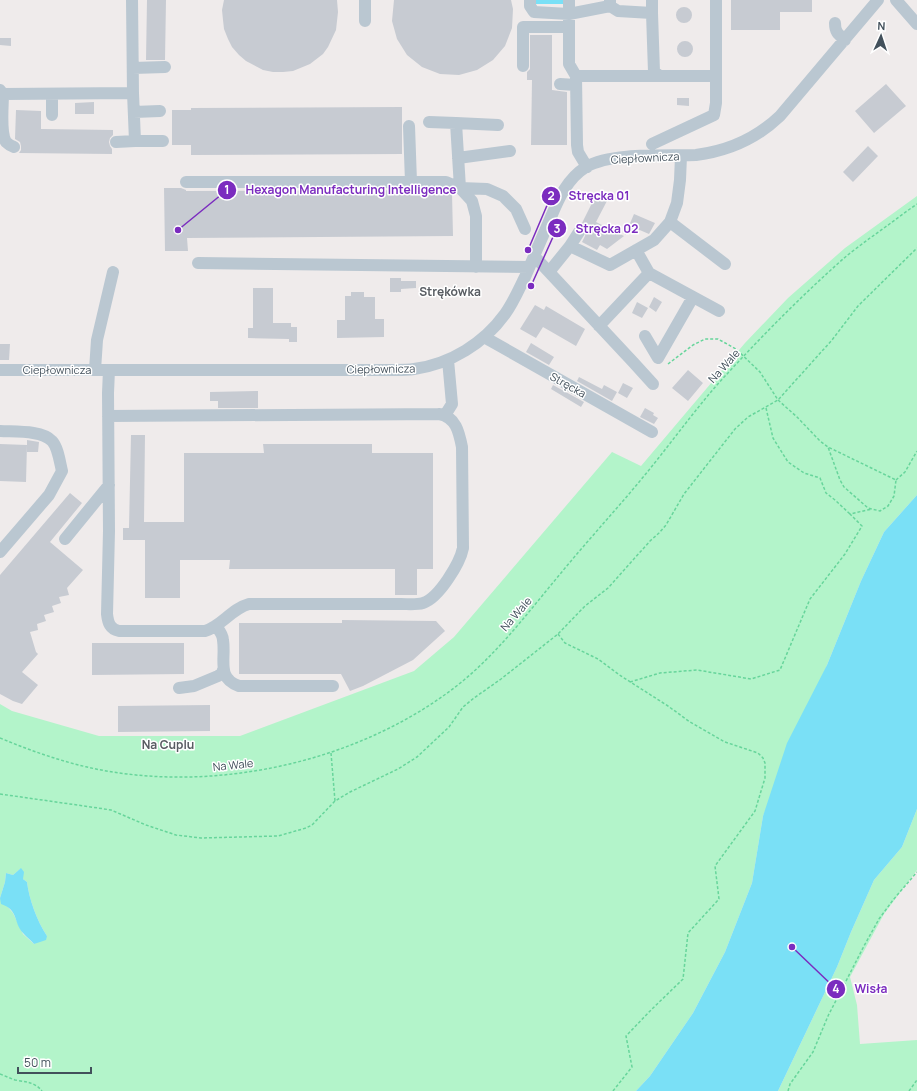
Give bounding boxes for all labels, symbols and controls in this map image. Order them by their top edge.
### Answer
north arrow [861,16,901,56]
text: N [877,18,886,33]
street label: Ciepłownicza [610,148,680,167]
callout: Hexagon Manufacturing Intelligence [217,178,464,202]
text: 1 [224,181,230,198]
text: Hexagon Manufacturing Intelligence [245,181,457,198]
callout: Stręcka 01 [541,184,638,208]
text: 2 [547,187,555,204]
text: Stręcka 01 [569,187,629,204]
callout: Stręcka 02 [547,216,646,240]
text: 3 [554,220,561,237]
text: Stręcka 02 [576,220,638,237]
district label: Strękówka [419,283,481,300]
street label: Na Wale [704,345,743,386]
street label: Ciepłownicza [347,360,415,377]
street label: Ciepłownicza [23,362,91,377]
street label: Stręcka [547,368,589,401]
street label: Na Wale [497,593,535,634]
district label: Na Cuplu [142,736,194,753]
street label: Na Wale [212,755,255,774]
callout: Wisła [826,977,895,1001]
text: 4 [832,980,840,997]
text: Wisła [855,980,887,997]
scale bar [18,1049,91,1075]
text: 50 m [24,1054,51,1071]

